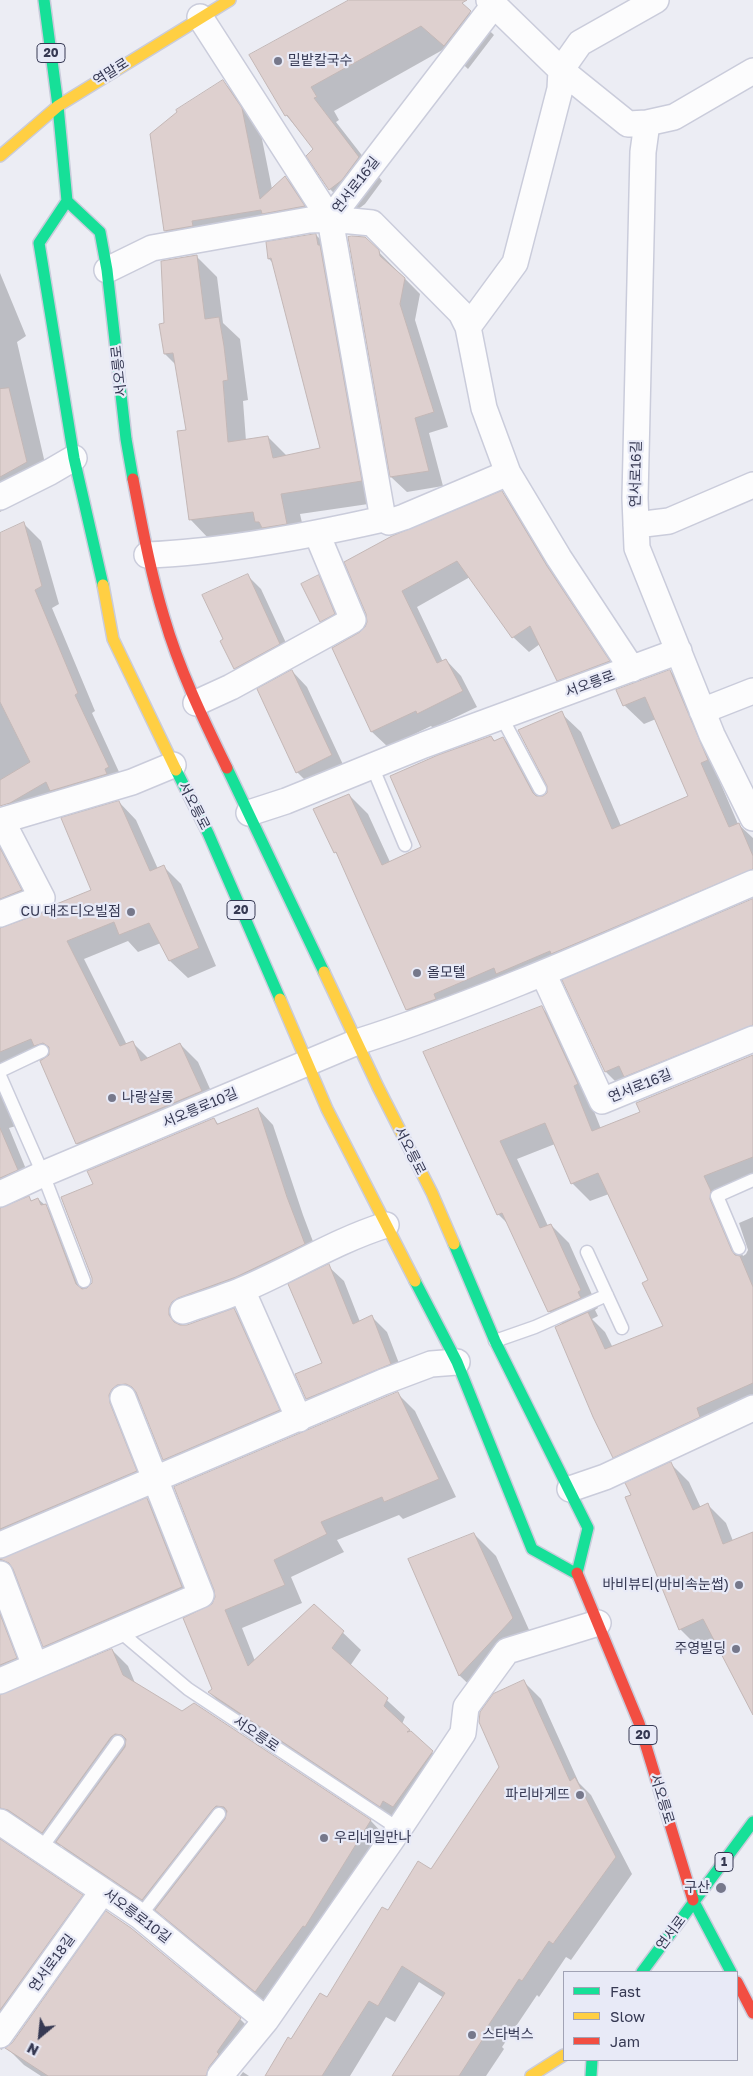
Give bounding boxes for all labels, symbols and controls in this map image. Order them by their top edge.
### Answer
road number: 20 [37,44,65,62]
place label: 밀밭칼국수 [288,53,352,69]
street label: 역말로 [90,55,132,89]
marker: 밀밭칼국수 [272,55,284,67]
street label: 연서로16길 [329,154,383,216]
street label: 서오릉로 [108,345,130,397]
street label: 연서로16길 [627,440,645,508]
street label: 서오릉로 [563,667,617,701]
street label: 서오릉로 [175,779,213,833]
road number: 20 [227,900,255,920]
place label: CU 대조디오빌점 [20,904,121,920]
marker: CU 대조디오빌점 [125,906,137,918]
place label: 올모텔 [427,965,466,981]
marker: 올모텔 [411,967,423,979]
street label: 연서로16길 [606,1066,674,1106]
street label: 서오릉로10길 [160,1085,240,1131]
place label: 나랑살롱 [122,1090,174,1106]
marker: 나랑살롱 [106,1092,118,1104]
street label: 서오릉로 [391,1124,429,1178]
place label: 바비뷰티(바비속눈썹) [602,1577,729,1593]
marker: 바비뷰티(바비속눈썹) [733,1579,745,1591]
place label: 주영빌딩 [674,1641,726,1657]
marker: 주영빌딩 [730,1643,742,1655]
street label: 서오릉로 [230,1713,282,1755]
road number: 20 [629,1726,657,1744]
street label: 서오릉로 [646,1772,678,1826]
place label: 파리바게뜨 [506,1787,570,1803]
marker: 파리바게뜨 [574,1789,586,1801]
place label: 우리네일만나 [334,1830,411,1846]
marker: 우리네일만나 [318,1832,330,1844]
road number: 1 [715,1852,733,1871]
place label: 구산 [684,1880,710,1896]
marker: 구산 [714,1881,728,1895]
street label: 서오릉로10길 [100,1885,174,1947]
street label: 연서로 [653,1913,689,1953]
street label: 연서로18길 [26,1931,78,1995]
legend [563,1971,738,2061]
text: Fast [610,1982,641,2000]
text: Slow [610,2007,645,2025]
north arrow [15,2011,65,2061]
place label: 스타벅스 [482,2027,534,2043]
marker: 스타벅스 [466,2029,478,2041]
text: Jam [610,2032,640,2050]
text: N [24,2040,41,2060]

